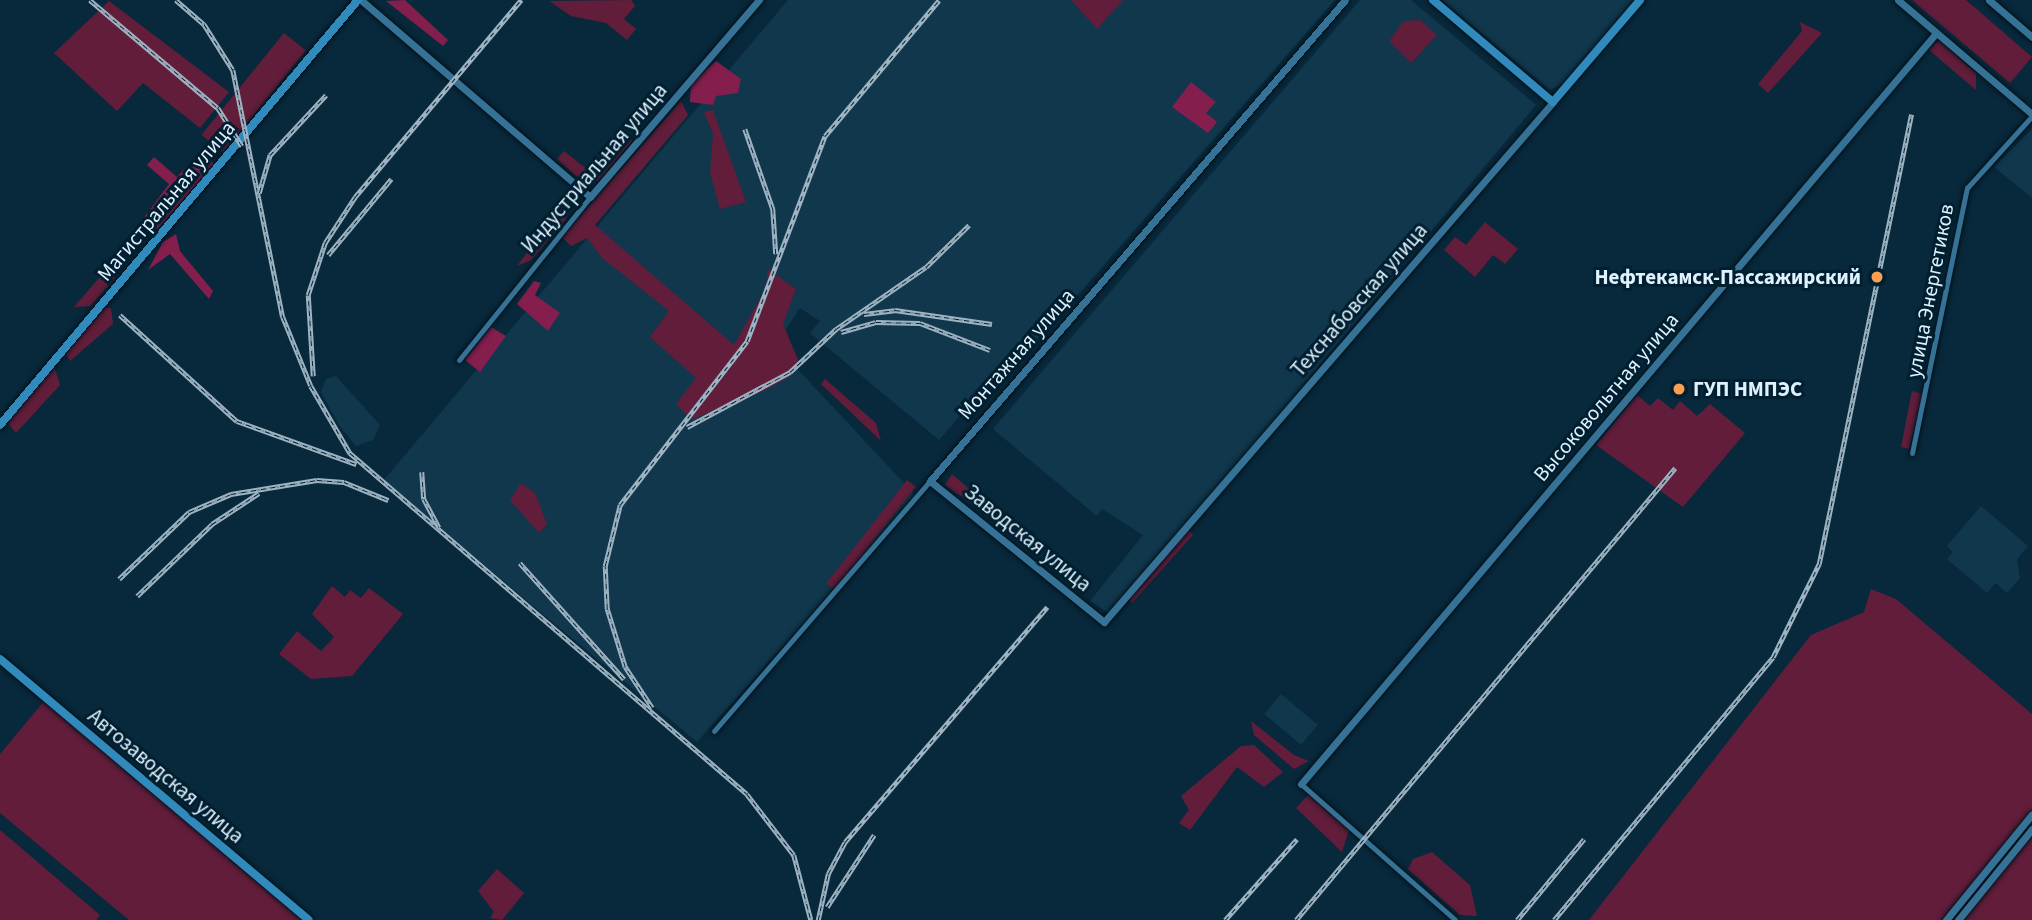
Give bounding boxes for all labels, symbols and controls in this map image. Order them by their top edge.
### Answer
street label: Индустриальная улица [516,78,672,258]
street label: Магистральная улица [92,116,240,286]
street label: улица Энергетиков [1901,202,1959,380]
street label: Техснабовская улица [1286,218,1432,382]
place label: Нефтекамск-Пассажирский [1594,264,1861,290]
marker: Нефтекамск-Пассажирский [1867,267,1887,287]
street label: Монтажная улица [952,283,1080,425]
street label: Высоковольтная улица [1528,307,1684,487]
place label: ГУП НМПЭС [1693,376,1802,402]
marker: ГУП НМПЭС [1671,381,1687,397]
street label: Заводская улица [960,479,1096,597]
street label: Автозаводская улица [83,703,249,849]

